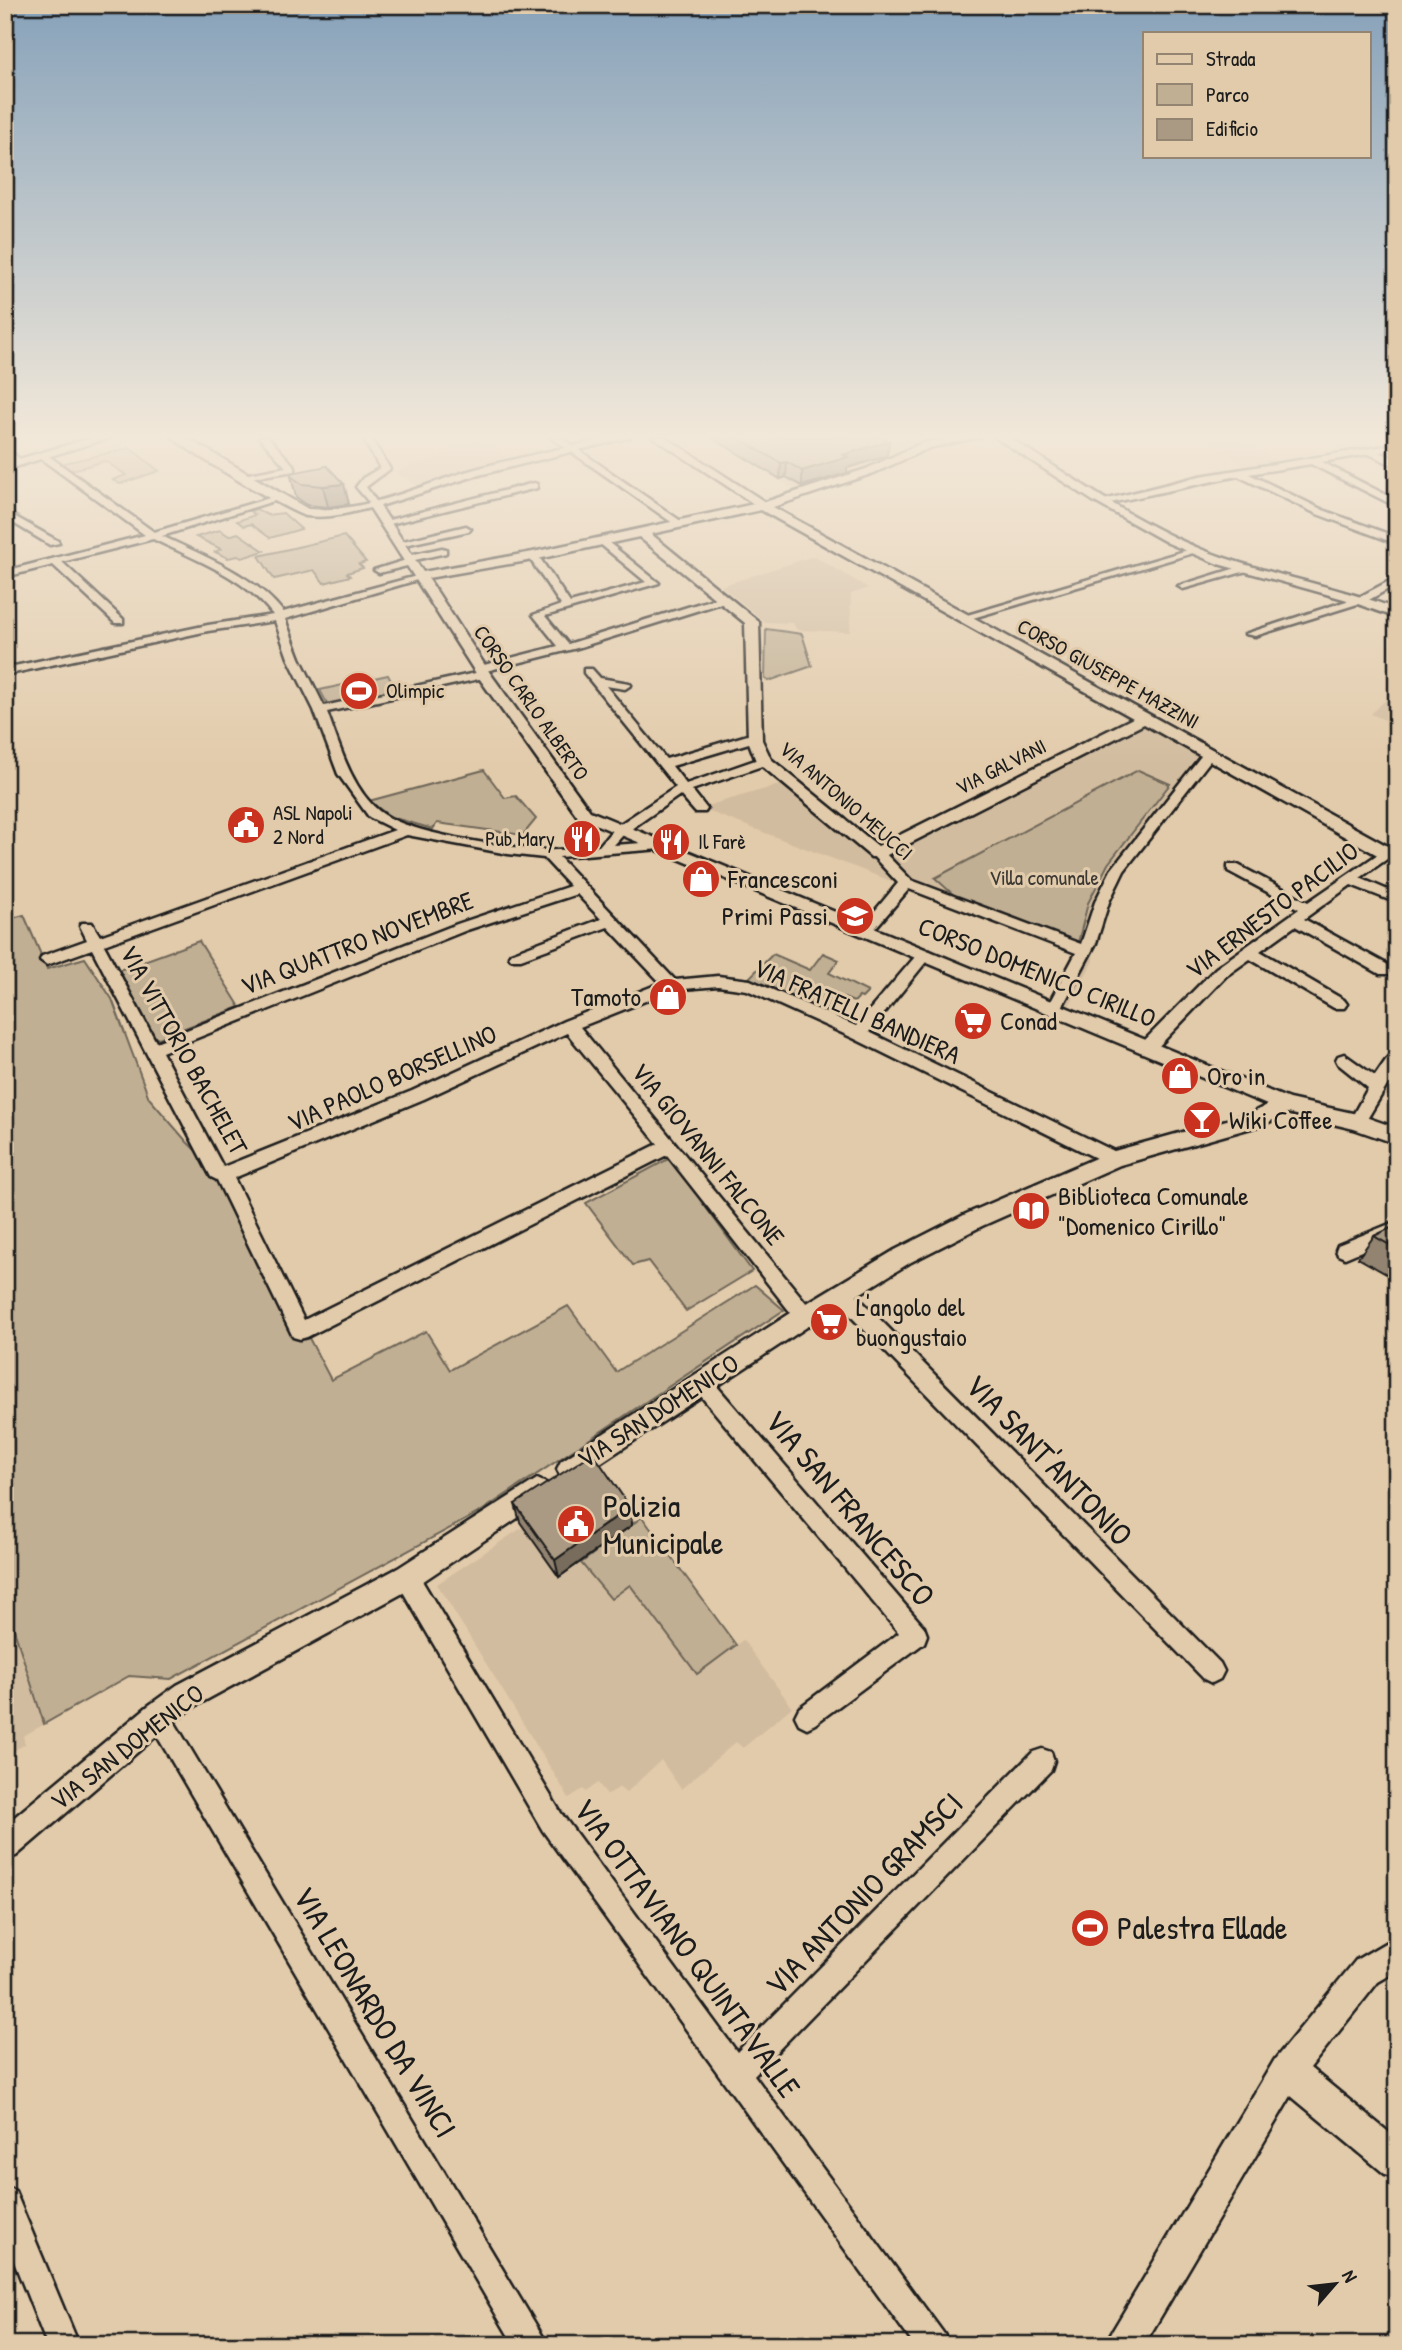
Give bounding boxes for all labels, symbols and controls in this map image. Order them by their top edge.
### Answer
legend [1143,32,1370,158]
text: Strada [1206,44,1256,73]
text: Parco [1206,80,1249,109]
text: Edificio [1206,114,1258,143]
street label: CORSO GIUSEPPE MAZZINI [1012,611,1204,736]
street label: CORSO CARLO ALBERTO [467,619,596,786]
sports icon: Olimpic [338,670,380,712]
place label: Olimpic [386,676,445,705]
street label: VIA GALVANI [950,731,1051,802]
street label: VIA ANTONIO MEUCCI [773,734,919,867]
place label: ASL Napoli 2 Nord [273,798,353,851]
public building icon: ASL Napoli 2 Nord [225,804,267,846]
restaurant icon: Pub Mary [561,818,603,860]
restaurant icon: Il Farè [650,821,692,863]
place label: Pub Mary [485,824,555,853]
place label: Il Farè [698,827,746,856]
street label: VIA ERNESTO PACILIO [1178,833,1365,986]
shop icon: Francesconi [680,858,722,900]
place label: Francesconi [727,861,838,896]
park label: Villa comunale [989,863,1099,892]
street label: VIA QUATTRO NOVEMBRE [236,882,479,1003]
school or university icon: Primi Passi [834,895,876,937]
place label: Primi Passi [722,898,828,933]
street label: CORSO DOMENICO CIRILLO [913,908,1161,1035]
street label: VIA VITTORIO BACHELET [112,939,257,1161]
street label: VIA FRATELLI BANDIERA [748,949,966,1072]
shop icon: Tamoto [647,976,689,1018]
place label: Tamoto [571,979,641,1014]
supermarket icon: Conad [952,1000,994,1042]
place label: Conad [1000,1003,1057,1038]
street label: VIA PAOLO BORSELLINO [282,1016,502,1139]
street label: VIA GIOVANNI FALCONE [624,1055,793,1253]
shop icon: Oro in [1159,1055,1201,1097]
place label: Oro in [1207,1058,1266,1093]
bar icon: Wiki Coffee [1181,1099,1223,1141]
place label: Wiki Coffee [1229,1102,1333,1137]
place label: Biblioteca Comunale "Domenico Cirillo" [1058,1178,1249,1243]
library icon: Biblioteca Comunale "Domenico Cirillo" [1010,1190,1052,1232]
place label: L'angolo del buongustaio [856,1289,967,1354]
supermarket icon: L'angolo del buongustaio [808,1301,850,1343]
street label: VIA SAN DOMENICO [570,1345,745,1476]
street label: VIA SANT'ANTONIO [956,1364,1143,1555]
street label: VIA SAN FRANCESCO [755,1400,945,1615]
place label: Polizia Municipale [603,1484,724,1564]
public building icon: Polizia Municipale [555,1503,597,1545]
street label: VIA SAN DOMENICO [43,1675,211,1818]
street label: VIA ANTONIO GRAMSCI [755,1782,972,2005]
street label: VIA OTTAVIANO QUINTAVALLE [564,1789,811,2106]
street label: VIA LEONARDO DA VINCI [283,1878,467,2145]
place label: Palestra Ellade [1117,1906,1288,1949]
sports icon: Palestra Ellade [1069,1907,1111,1949]
north arrow [1300,2248,1370,2318]
text: N [1336,2265,1364,2287]

